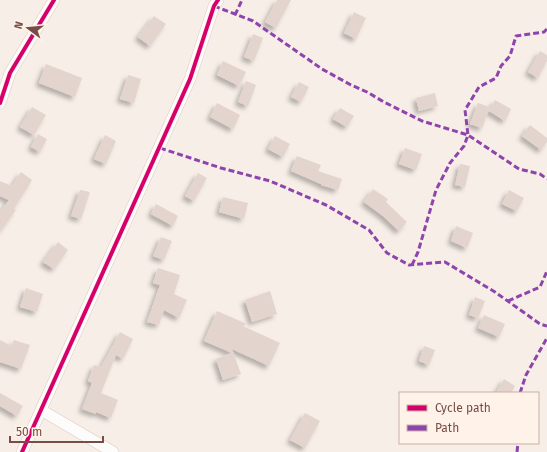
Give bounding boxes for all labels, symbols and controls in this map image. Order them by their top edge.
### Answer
north arrow [8,8,48,48]
text: N [12,20,26,31]
legend [399,392,539,444]
text: Cycle path [435,401,491,415]
scale bar [10,418,103,444]
text: Path [435,421,459,435]
text: 50 m [16,425,42,439]

